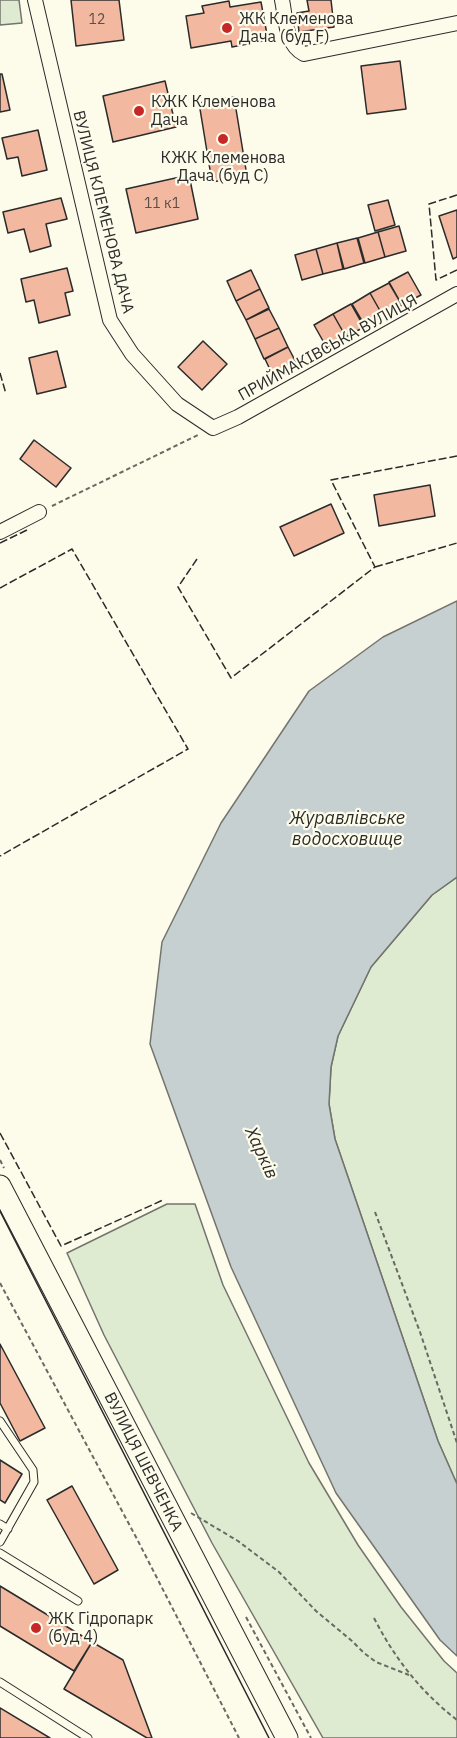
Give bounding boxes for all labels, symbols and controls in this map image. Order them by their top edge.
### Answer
place label: ЖК Клеменова Дача (буд F) [239,9,353,47]
house number: 12 [89,12,105,28]
marker: ЖК Клеменова Дача (буд F) [220,21,234,35]
place label: КЖК Клеменова Дача [151,92,276,130]
marker: КЖК Клеменова Дача [132,104,146,118]
street label: ВУЛИЦЯ КЛЕМЕНОВА ДАЧА [68,108,138,316]
marker: КЖК Клеменова Дача (буд С) [216,132,230,146]
place label: КЖК Клеменова Дача (буд С) [161,148,285,186]
house number: 11 к1 [144,196,180,212]
street label: ПРИЙМАКІВСЬКА ВУЛИЦЯ [235,291,421,405]
water label: Журавлівське водосховище [289,808,405,850]
water label: Харків [240,1124,282,1182]
street label: ВУЛИЦЯ ШЕВЧЕНКА [100,1389,186,1535]
place label: ЖК Гідропарк (буд 4) [48,1609,153,1647]
marker: ЖК Гідропарк (буд 4) [29,1621,43,1635]

